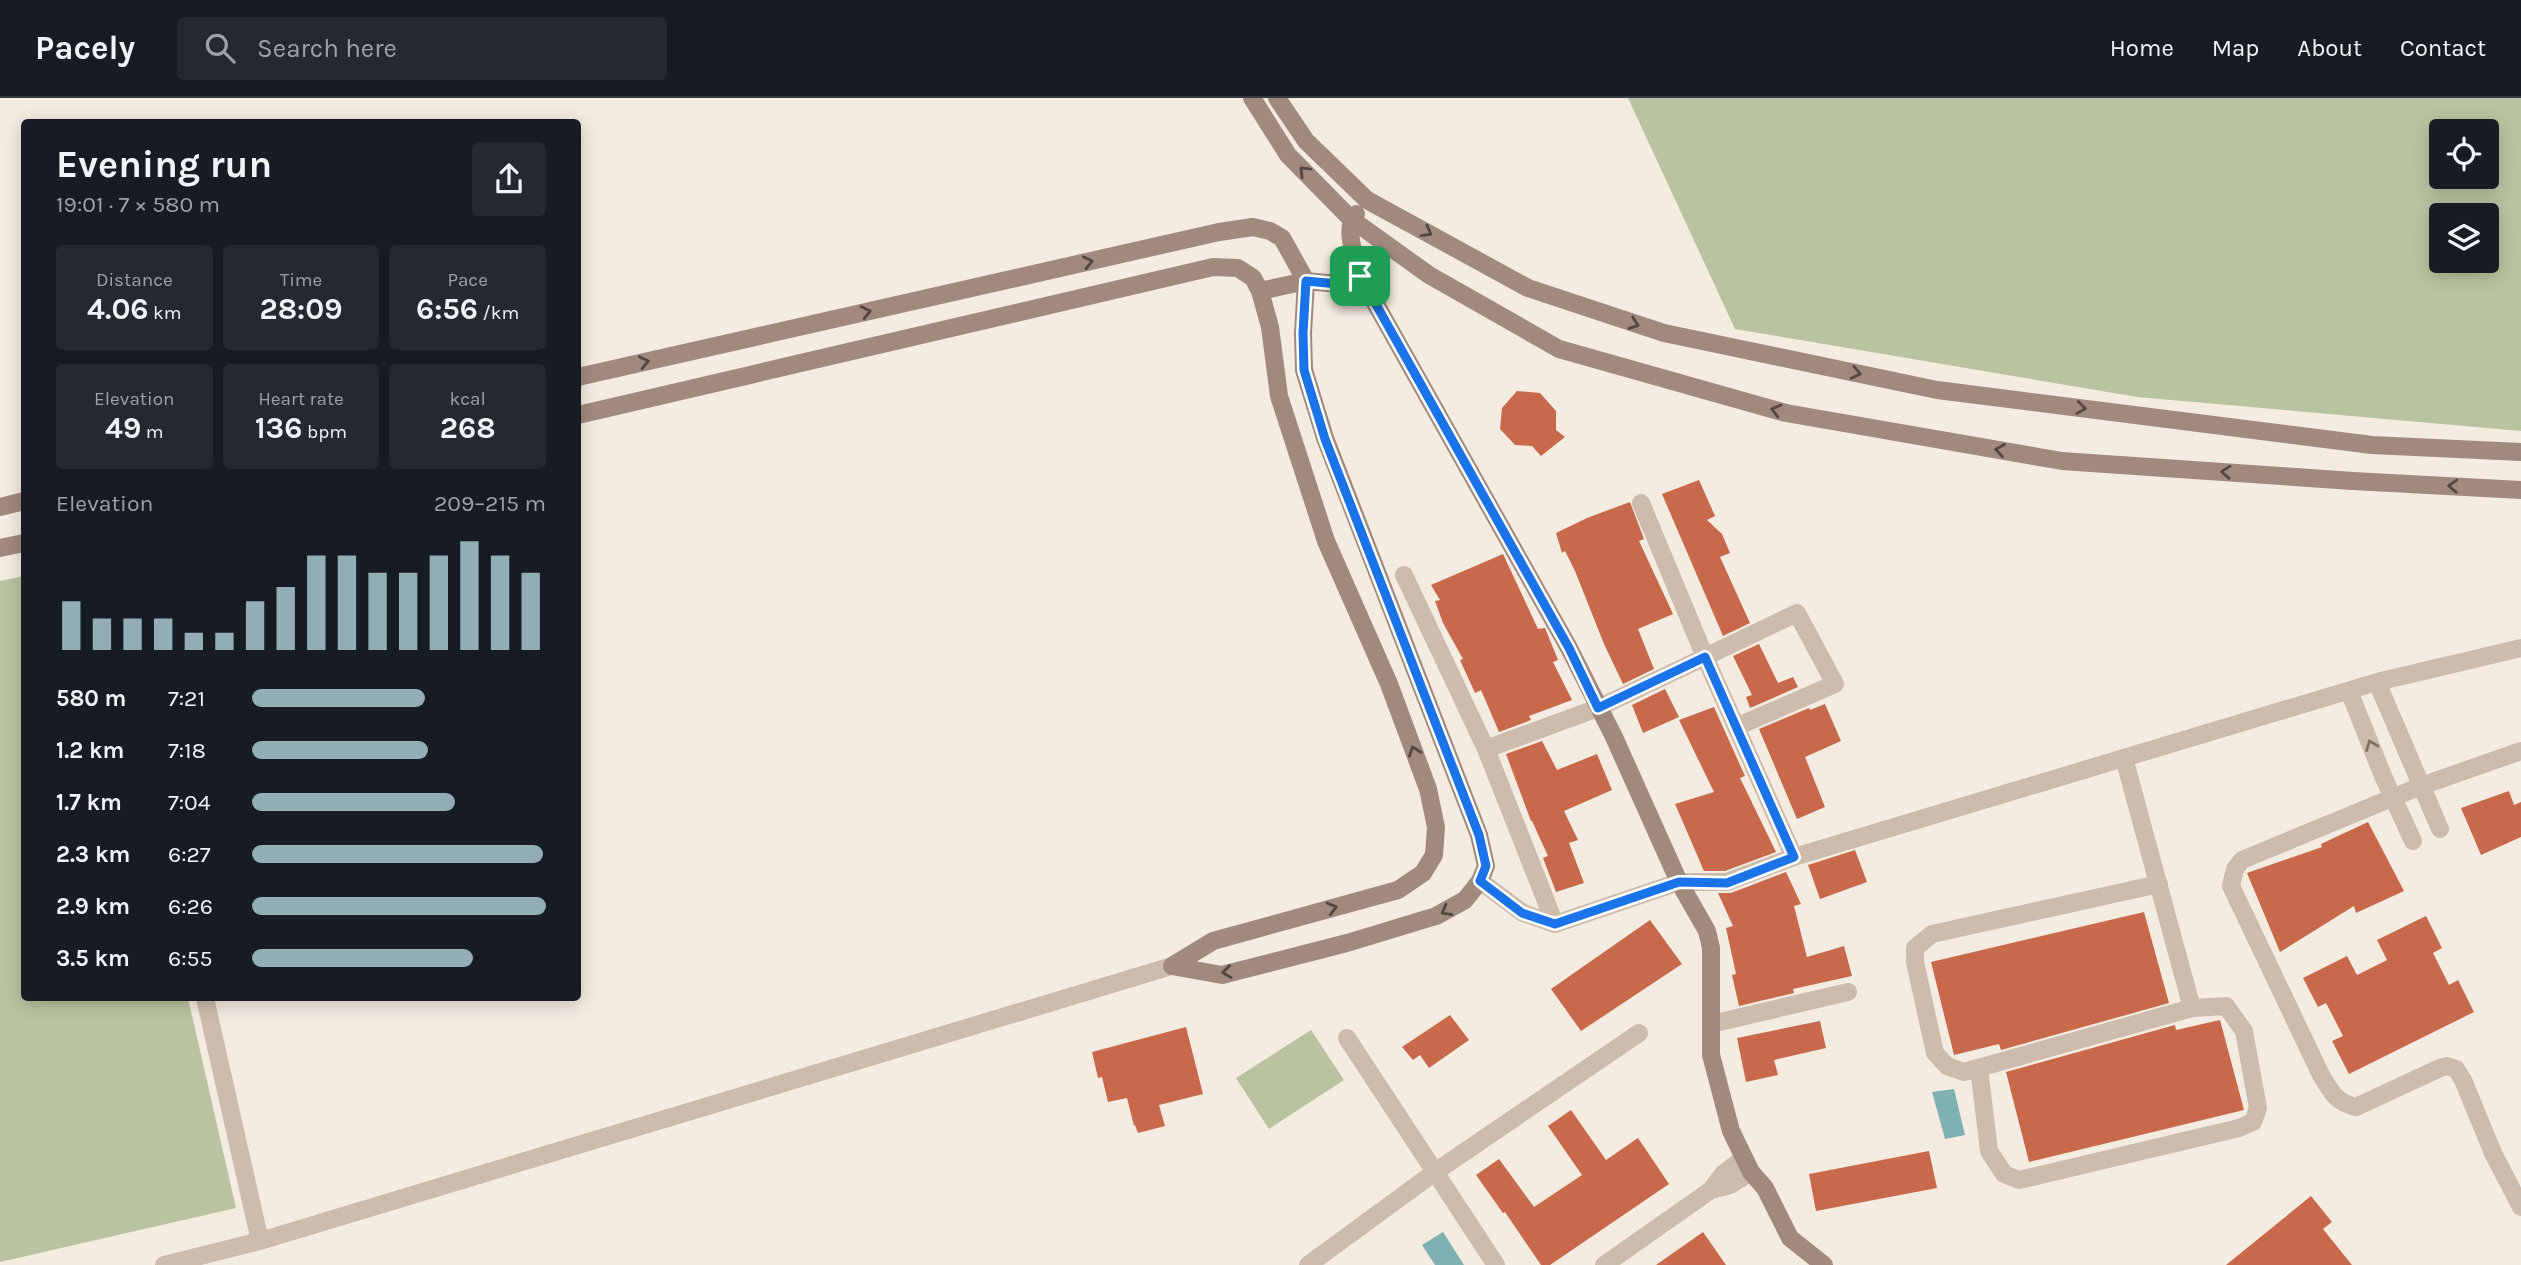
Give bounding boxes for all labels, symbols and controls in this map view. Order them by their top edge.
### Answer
search box [177,17,667,80]
text: Pacely [35,29,135,67]
icon: search [201,29,239,67]
text: Search here [257,33,397,64]
text: Home [2110,34,2174,62]
text: Map [2212,34,2259,62]
text: About [2297,34,2362,62]
text: Contact [2400,34,2486,62]
map controls [2429,119,2499,273]
button: locate [2429,119,2499,189]
text: Evening run [56,142,272,187]
button: share [472,142,546,216]
one-way arrow [1299,166,1312,179]
text: 19:01 · 7 × 580 m [56,191,220,218]
button: layers [2429,203,2499,273]
one-way arrow [1420,224,1432,238]
pin [1330,246,1390,306]
one-way arrow [1082,255,1094,270]
icon: arrive [1341,257,1379,295]
text: Distance [96,269,173,291]
text: Time [280,269,322,291]
text: Pace [447,269,488,291]
text: 4.06 [87,291,149,327]
text: 28:09 [260,291,342,327]
text: 6:56 [416,291,478,327]
text: km [149,302,182,324]
text: /km [478,302,519,324]
one-way arrow [860,305,872,320]
one-way arrow [1628,315,1640,330]
one-way arrow [638,355,650,370]
one-way arrow [1850,365,1862,380]
text: Elevation [94,388,175,410]
text: Heart rate [258,388,344,410]
text: kcal [450,388,486,410]
one-way arrow [2075,401,2087,416]
one-way arrow [1770,404,1782,418]
text: 49 [105,410,141,446]
text: 136 [255,410,302,446]
text: 268 [440,410,496,446]
text: m [141,421,164,443]
text: bpm [302,421,347,443]
one-way arrow [1994,443,2006,458]
one-way arrow [2220,465,2231,480]
one-way arrow [2447,479,2458,494]
text: Elevation [56,490,153,517]
text: 209–215 m [434,490,546,517]
text: 580 m [56,685,126,712]
text: 7:21 [168,685,205,712]
text: 1.2 km [56,737,124,764]
text: 7:18 [168,737,206,764]
one-way arrow [2365,740,2379,752]
one-way arrow [1408,745,1422,758]
text: 1.7 km [56,789,122,816]
text: 7:04 [168,789,211,816]
text: 2.3 km [56,841,130,868]
text: 6:27 [168,841,211,868]
text: 2.9 km [56,893,130,920]
text: 6:26 [168,893,213,920]
one-way arrow [1326,902,1338,917]
one-way arrow [1440,903,1453,916]
text: 3.5 km [56,945,130,972]
text: 6:55 [168,945,212,972]
one-way arrow [1221,964,1233,979]

